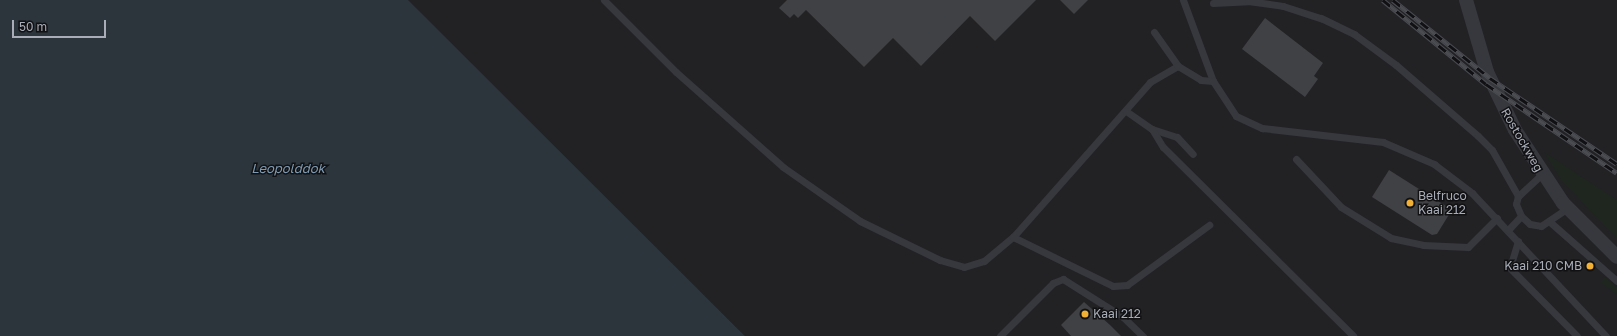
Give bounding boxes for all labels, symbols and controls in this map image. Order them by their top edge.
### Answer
scale bar [14,12,108,38]
text: 50 m [19,19,47,34]
street label: Rostockweg [1498,106,1546,174]
water label: Leopolddok [251,160,325,176]
place label: Belfruco Kaai 212 [1418,189,1467,217]
marker: Belfruco Kaai 212 [1405,198,1415,208]
place label: Kaai 210 CMB [1504,259,1582,273]
marker: Kaai 210 CMB [1585,261,1595,271]
place label: Kaai 212 [1093,307,1141,321]
marker: Kaai 212 [1080,309,1090,319]

